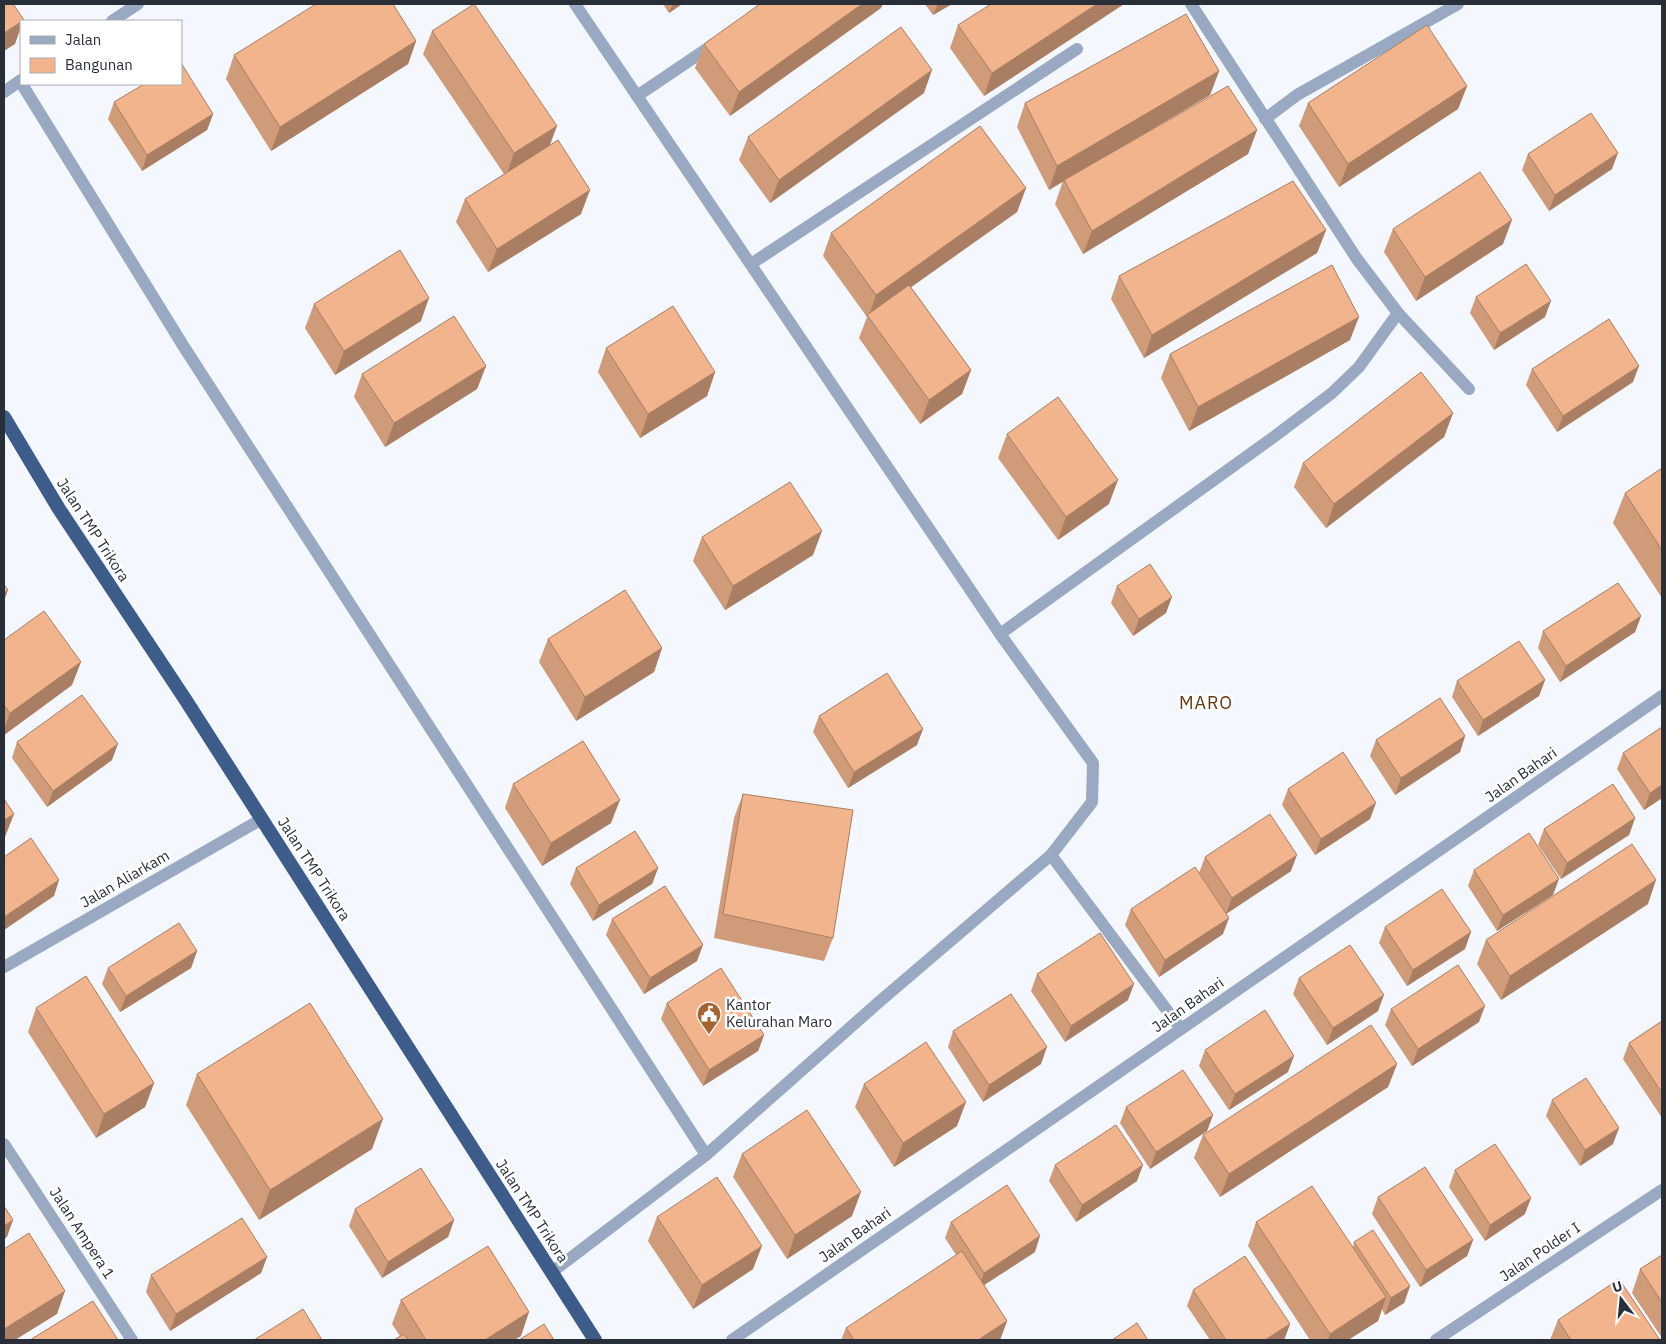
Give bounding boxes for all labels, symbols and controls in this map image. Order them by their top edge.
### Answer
legend [20,20,182,85]
text: Jalan [65,30,101,49]
text: Bangunan [65,55,133,74]
street label: Jalan TMP Trikora [53,474,134,585]
district label: MARO [1179,691,1233,714]
street label: Jalan Bahari [1481,743,1560,806]
street label: Jalan TMP Trikora [274,813,355,924]
street label: Jalan Aliarkam [77,845,173,912]
street label: Jalan Bahari [1148,973,1227,1036]
place label: Kantor Kelurahan Maro [726,995,832,1031]
public building icon: Kantor Kelurahan Maro [696,1001,722,1035]
street label: Jalan TMP Trikora [492,1155,573,1266]
street label: Jalan Ampera 1 [46,1183,119,1282]
street label: Jalan Bahari [815,1203,894,1266]
street label: Jalan Polder I [1496,1218,1584,1285]
north arrow [1596,1274,1646,1324]
text: U [1610,1277,1625,1296]

